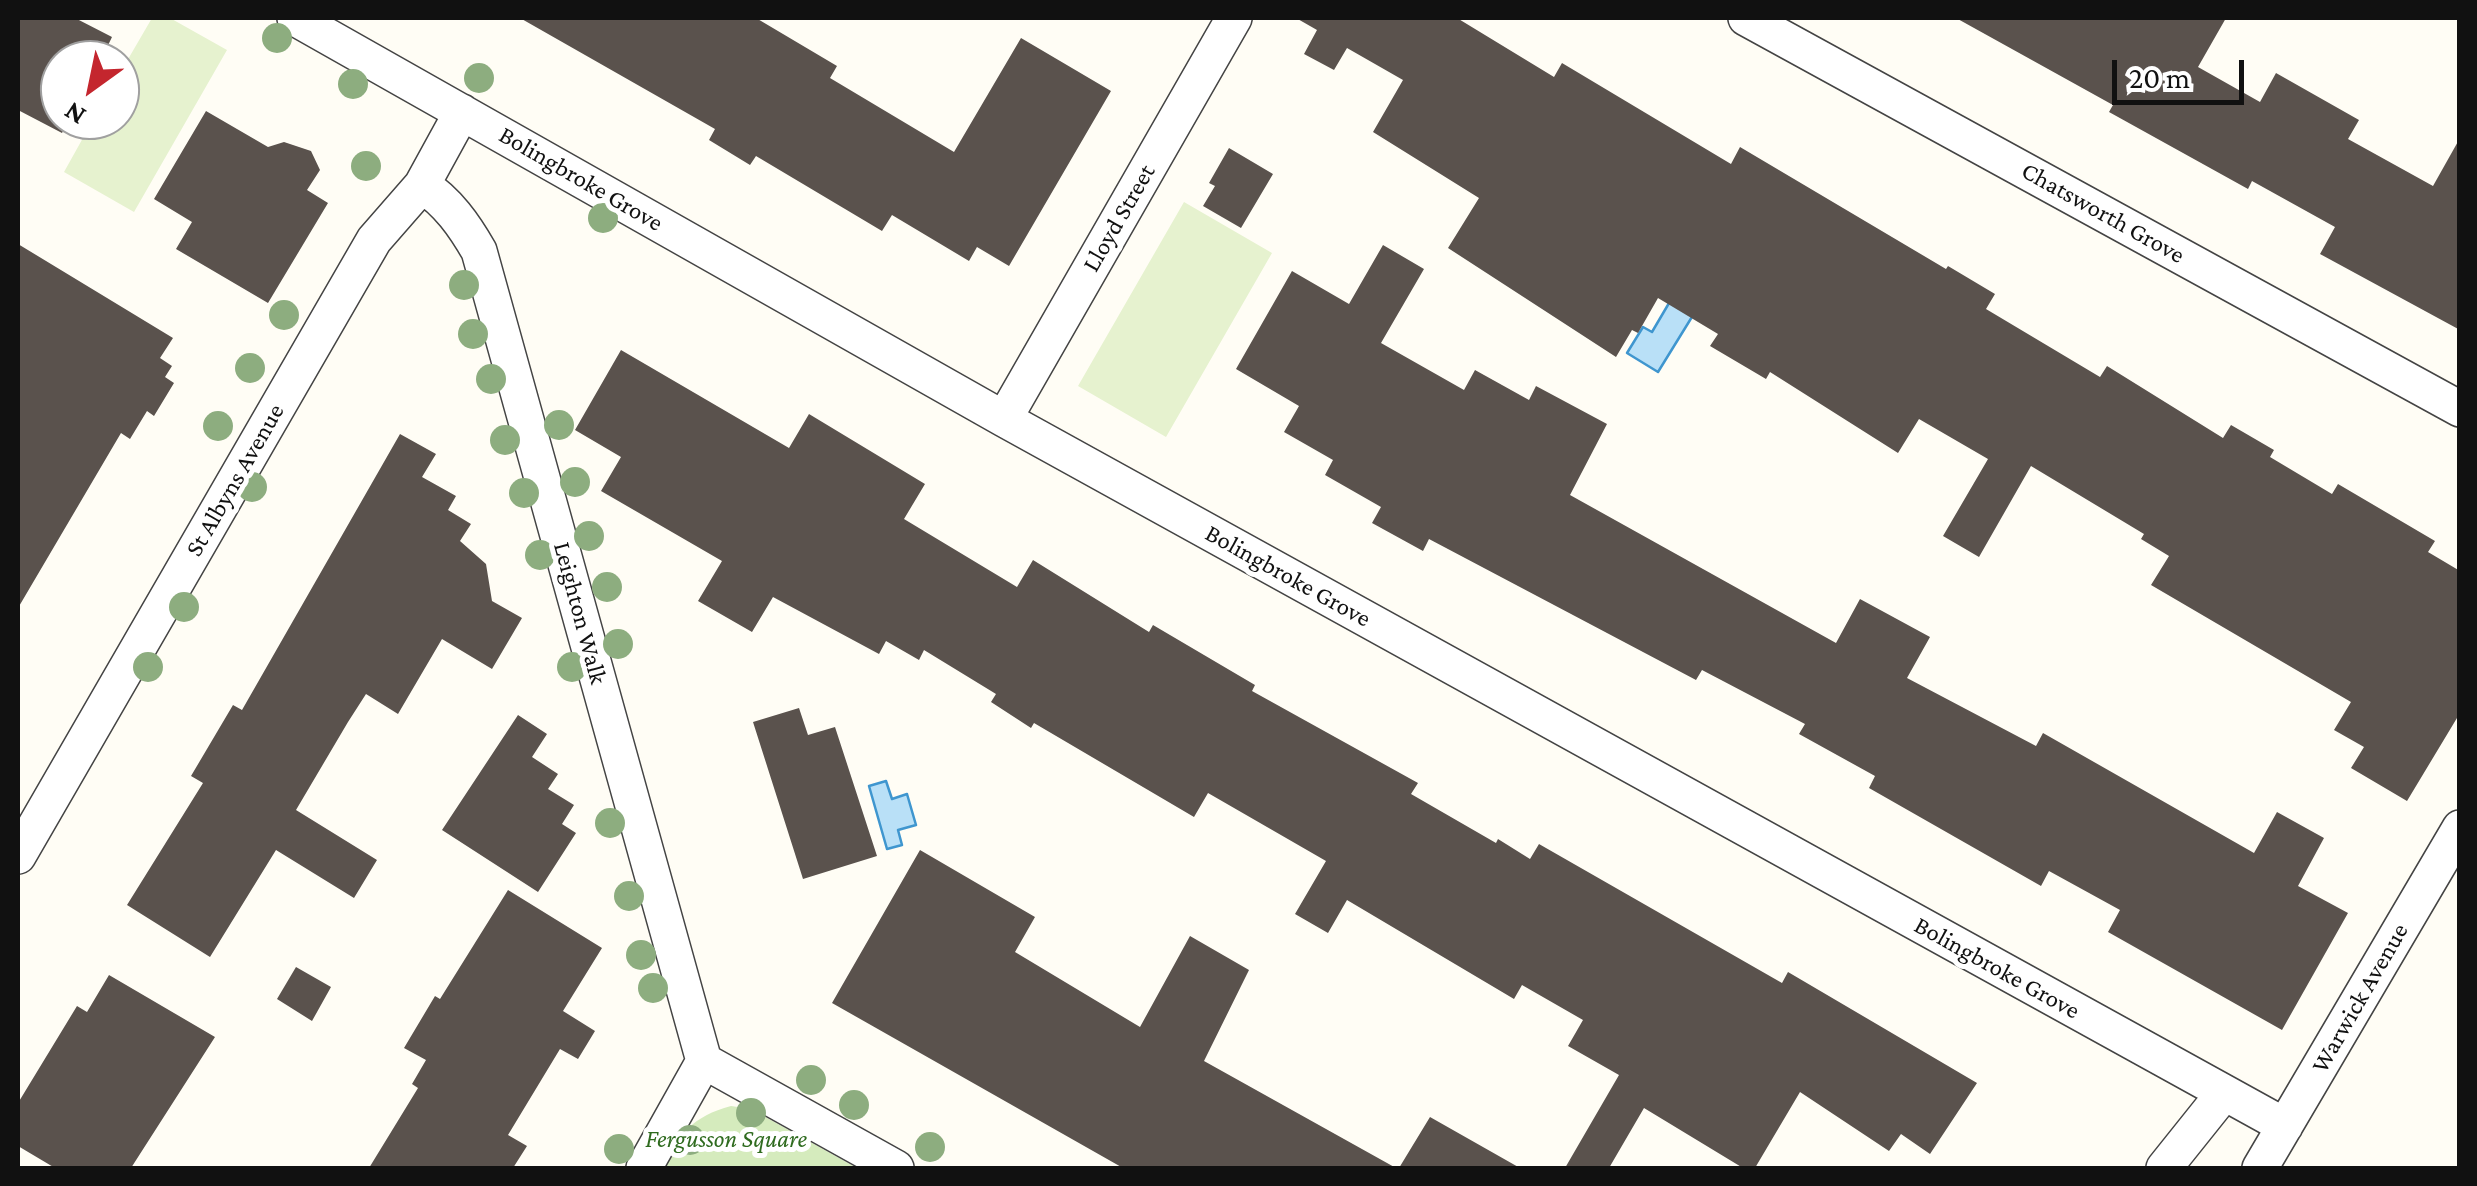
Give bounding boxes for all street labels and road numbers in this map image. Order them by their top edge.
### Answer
street label: Bolingbroke Grove [494,120,668,238]
street label: Chatsworth Grove [2016,156,2190,270]
street label: Lloyd Street [1076,159,1162,277]
street label: St Albyns Avenue [179,398,291,562]
street label: Bolingbroke Grove [1200,518,1376,634]
street label: Leighton Walk [547,539,613,687]
street label: Bolingbroke Grove [1909,910,2085,1026]
street label: Warwick Avenue [2305,918,2415,1078]

